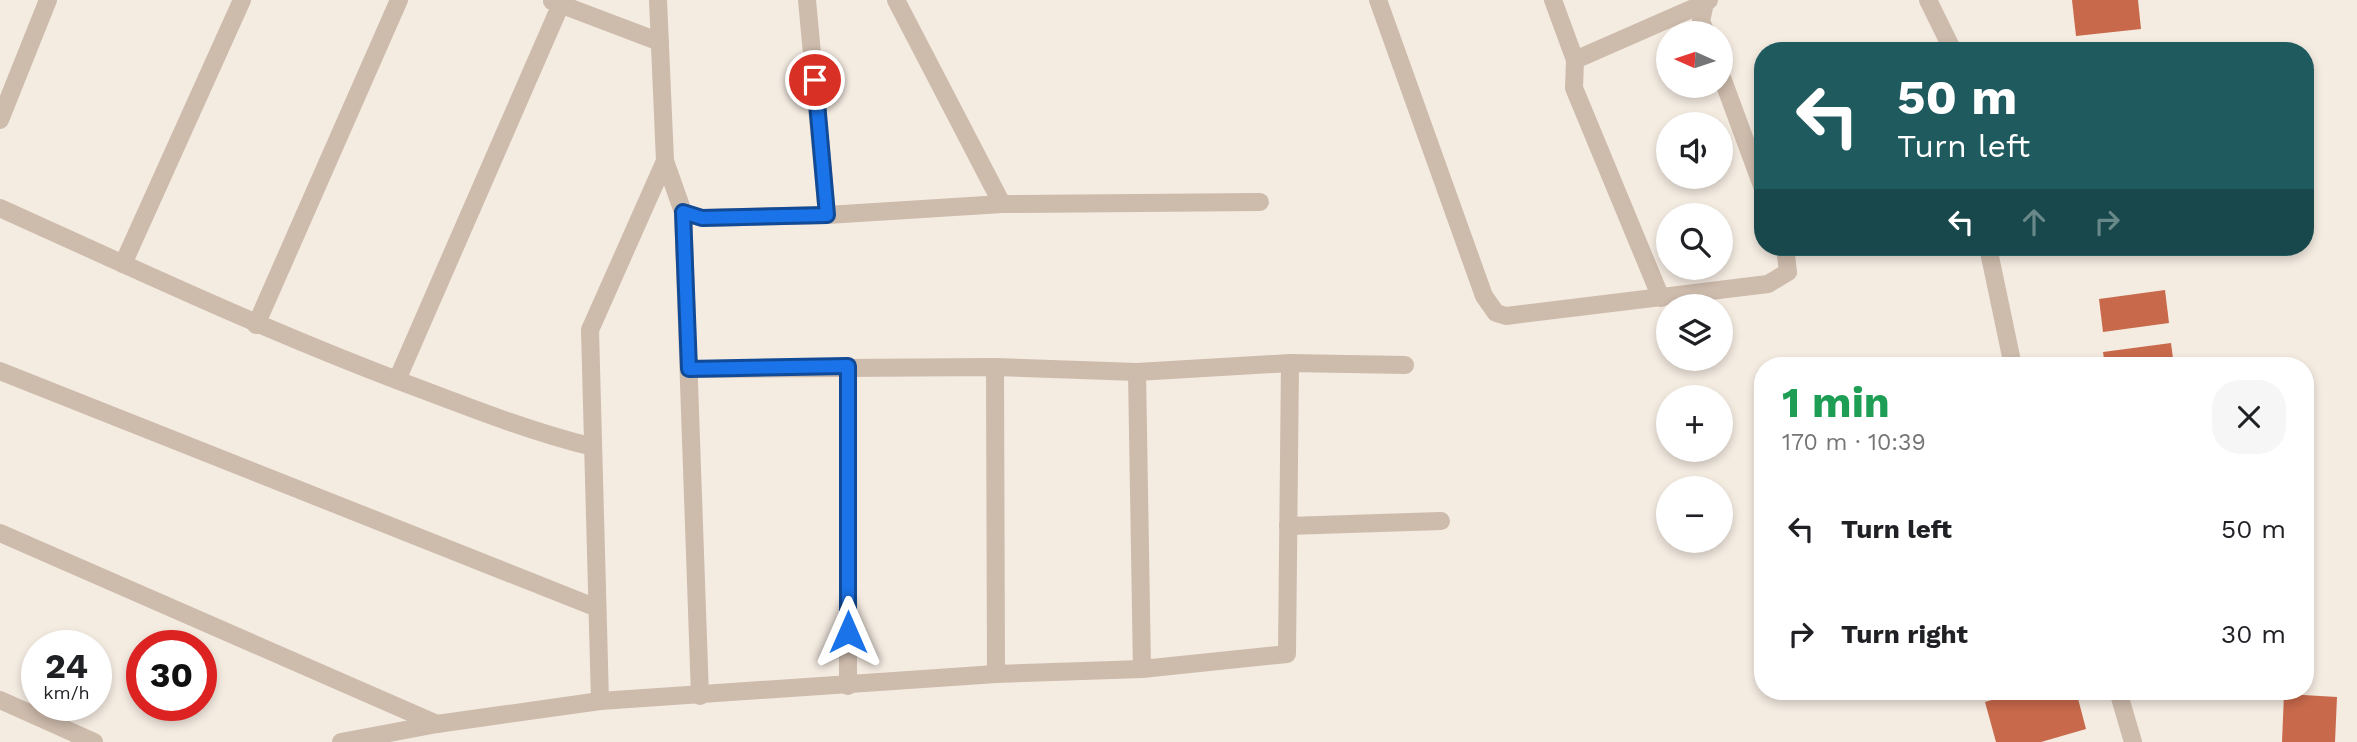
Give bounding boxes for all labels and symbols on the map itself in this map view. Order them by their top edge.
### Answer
north arrow [1656,21,1732,98]
pin [785,50,845,110]
position arrow [811,595,885,669]
speed limit sign: 30 [126,630,217,721]

